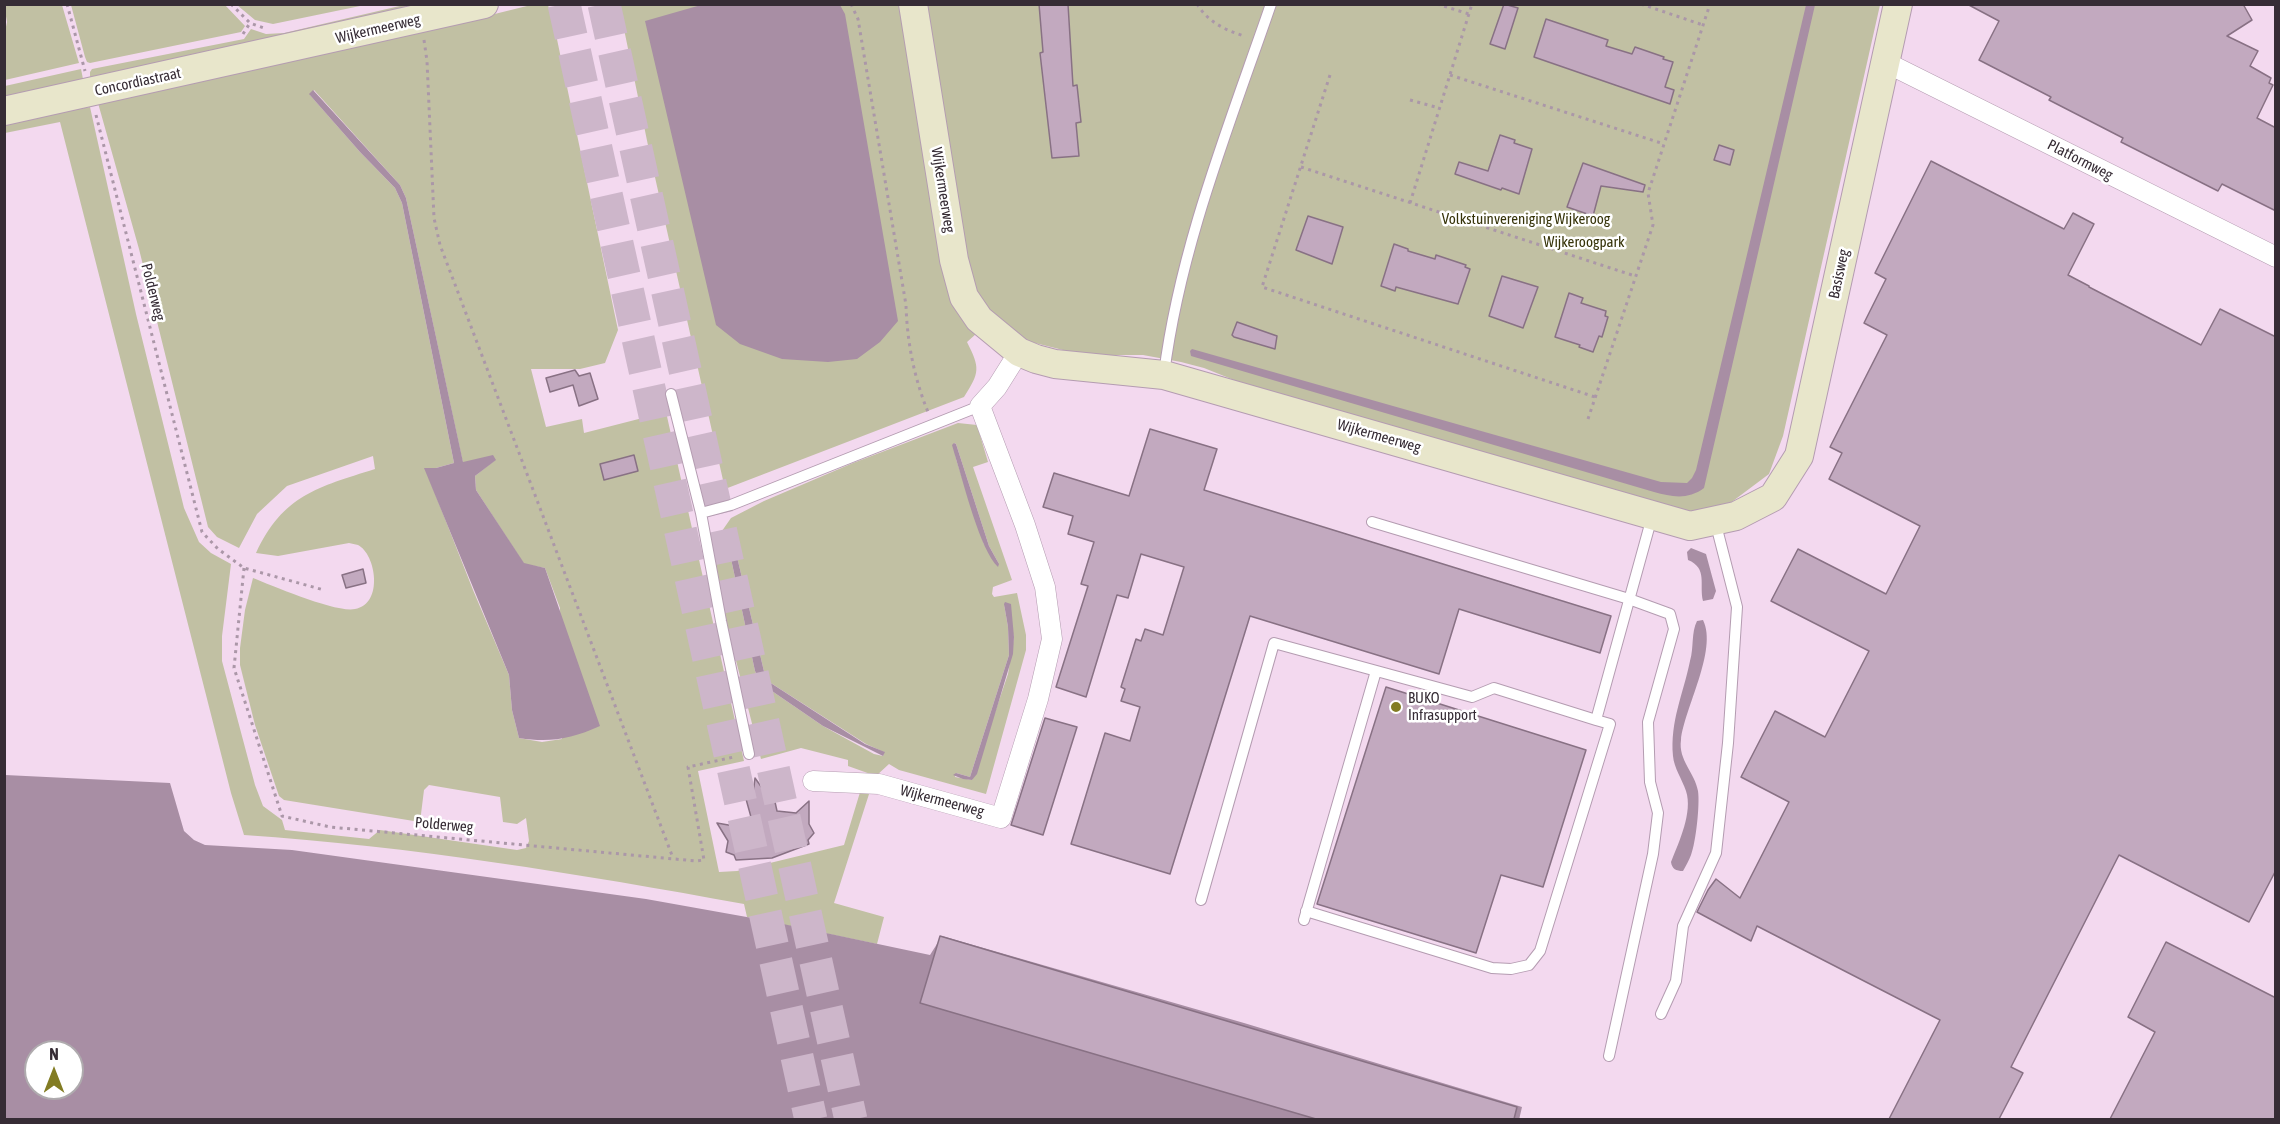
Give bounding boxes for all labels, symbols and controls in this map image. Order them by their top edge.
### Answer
street label: Wijkermeerweg [334,11,422,47]
street label: Concordiastraat [93,64,183,100]
street label: Platformweg [2044,136,2116,184]
street label: Wijkermeerweg [927,146,959,234]
park label: Volkstuinvereniging Wijkeroog [1442,210,1610,228]
park label: Wijkeroogpark [1544,233,1624,251]
street label: Basisweg [1825,248,1853,300]
street label: Polderweg [137,261,169,323]
street label: Wijkermeerweg [1335,415,1423,457]
place label: BUKO Infrasupport [1408,689,1477,724]
marker: BUKO Infrasupport [1389,700,1403,714]
street label: Wijkermeerweg [898,781,986,821]
street label: Polderweg [414,813,474,837]
north arrow [24,1040,84,1100]
text: N [49,1045,59,1063]

